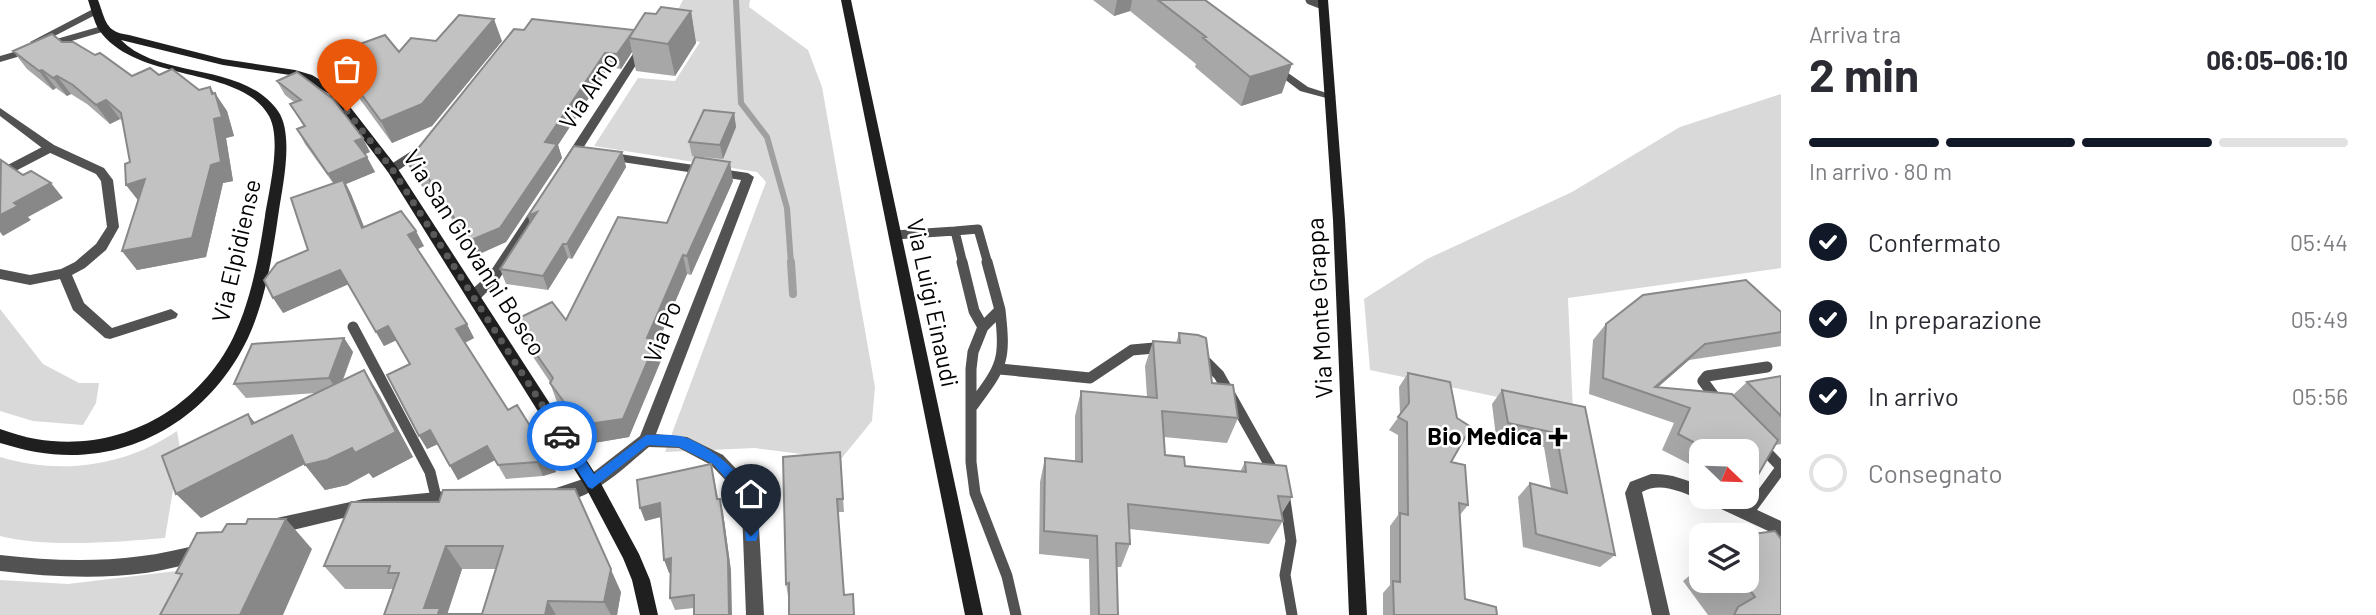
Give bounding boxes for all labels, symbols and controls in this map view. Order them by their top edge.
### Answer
text: Arriva tra [1809,20,1901,48]
pin [317,39,377,111]
text: 06:05–06:10 [2206,44,2348,75]
street label: Via Arno [552,46,623,134]
text: 2 min [1809,46,1919,101]
icon: bag [328,50,366,88]
street label: Via San Giovanni Bosco [398,144,553,361]
text: In arrivo · 80 m [1809,157,1952,185]
street label: Via Elpidiense [205,176,266,325]
street label: Via Luigi Einaudi [901,216,965,390]
street label: Via Monte Grappa [1299,217,1338,399]
icon: check [1809,223,1847,261]
text: Confermato [1868,226,2001,257]
text: 05:44 [2290,228,2348,256]
street label: Via Po [637,296,687,367]
icon: check [1809,300,1847,338]
text: In preparazione [1868,303,2042,334]
text: 05:49 [2291,305,2348,333]
icon: check [1809,377,1847,415]
text: In arrivo [1868,380,1959,411]
text: 05:56 [2292,382,2348,410]
courier [527,401,597,471]
icon: car [543,417,581,455]
place label: Bio Medica [1427,421,1542,450]
marker: Bio Medica [1548,427,1568,447]
north arrow [1689,439,1759,509]
map controls [1689,439,1759,593]
text: Consegnato [1868,457,2003,488]
pin [721,464,781,536]
icon: home [732,475,770,513]
button: layers [1689,523,1759,593]

